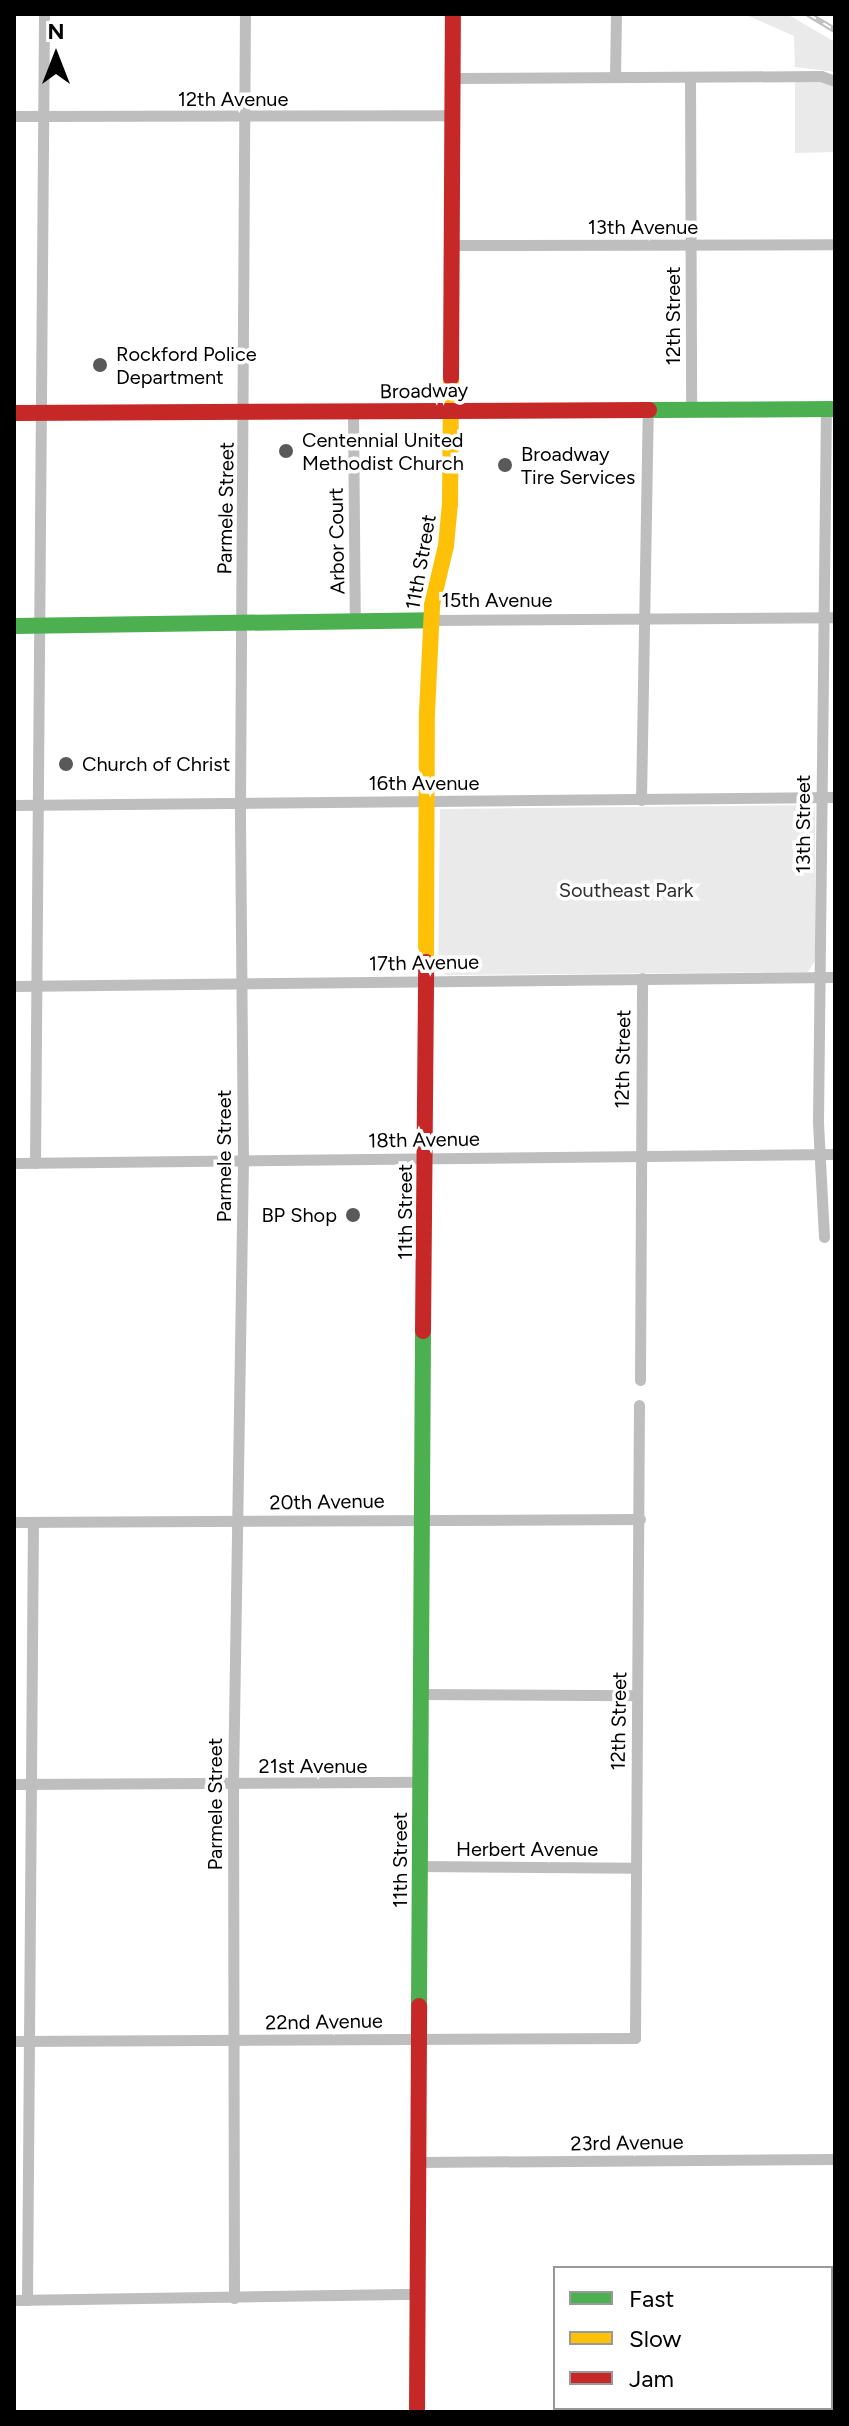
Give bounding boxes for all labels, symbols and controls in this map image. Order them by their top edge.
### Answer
north arrow [16,16,96,96]
text: N [47,18,65,45]
street label: 12th Avenue [178,87,288,111]
street label: 13th Avenue [588,215,698,239]
street label: 12th Street [661,266,685,366]
place label: Rockford Police Department [116,342,257,389]
marker: Rockford Police Department [91,356,109,374]
street label: Broadway [380,378,468,404]
place label: Centennial United Methodist Church [302,428,464,475]
street label: Parmele Street [213,442,239,574]
marker: Centennial United Methodist Church [277,442,295,460]
place label: Broadway Tire Services [521,442,635,489]
marker: Broadway Tire Services [496,456,514,474]
street label: Arbor Court [324,487,350,595]
street label: 11th Street [401,513,441,611]
street label: 15th Avenue [441,588,553,612]
place label: Church of Christ [82,752,230,776]
marker: Church of Christ [57,755,75,773]
street label: 16th Avenue [369,771,479,795]
street label: 13th Street [791,775,815,873]
park label: Southeast Park [559,878,693,902]
street label: 17th Avenue [369,950,479,976]
street label: 12th Street [610,1009,636,1109]
street label: Parmele Street [212,1090,236,1222]
street label: 18th Avenue [368,1127,480,1153]
street label: 11th Street [393,1164,417,1260]
place label: BP Shop [261,1203,337,1227]
marker: BP Shop [344,1206,362,1224]
street label: 20th Avenue [269,1489,385,1515]
street label: 12th Street [606,1671,632,1771]
street label: Parmele Street [203,1738,227,1870]
street label: 21st Avenue [259,1754,367,1778]
street label: 11th Street [388,1812,412,1908]
street label: Herbert Avenue [456,1837,598,1861]
street label: 22nd Avenue [265,2009,383,2035]
street label: 23rd Avenue [570,2130,684,2156]
legend [553,2266,833,2410]
text: Fast [629,2284,674,2313]
text: Slow [629,2324,681,2353]
text: Jam [629,2364,674,2393]

